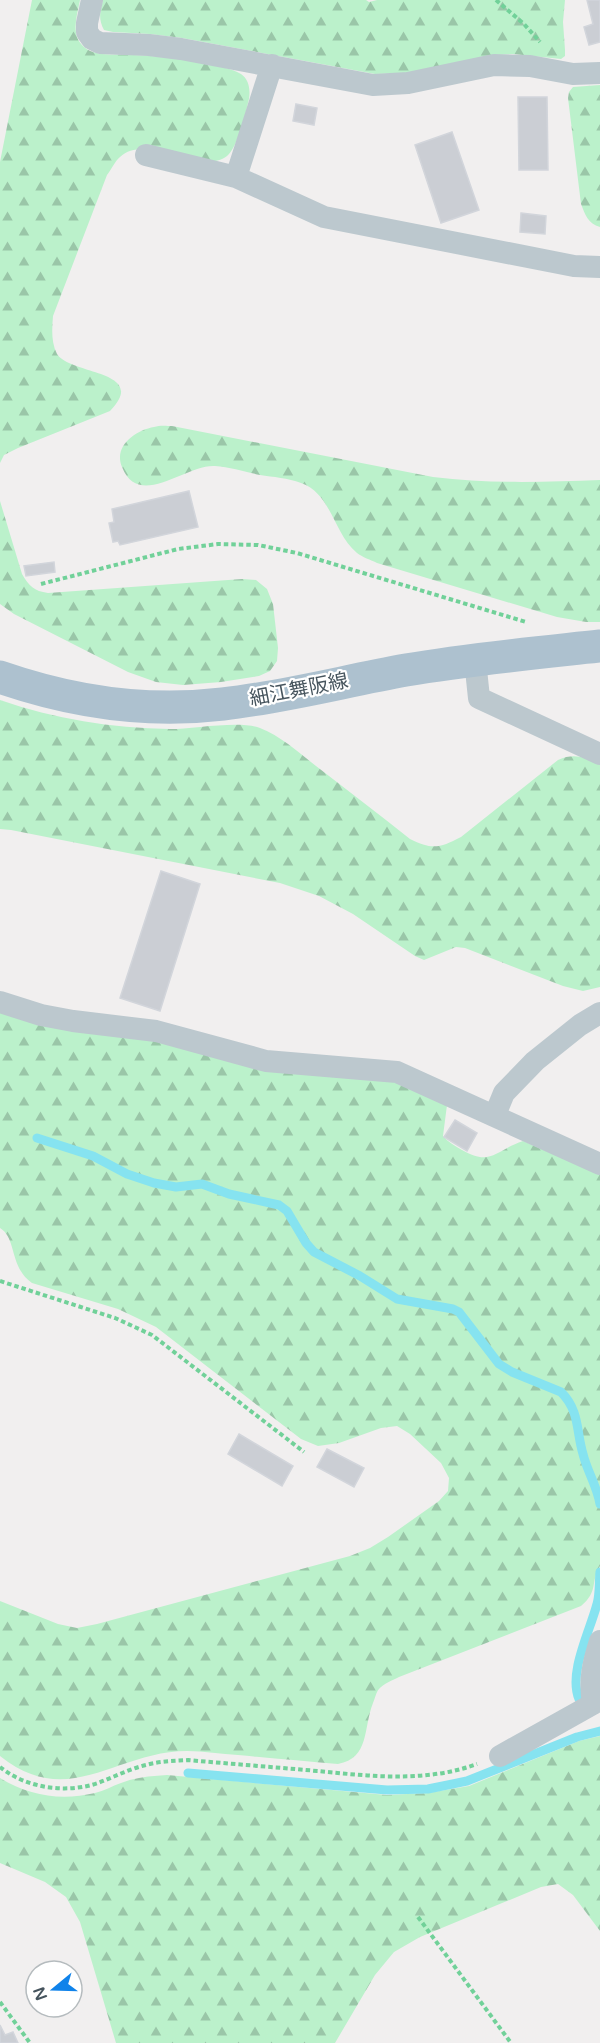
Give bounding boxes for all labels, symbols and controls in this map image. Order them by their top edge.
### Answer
street label: 細江舞阪線 [248,669,350,711]
north arrow [24,1959,84,2019]
text: N [29,1984,52,2003]

